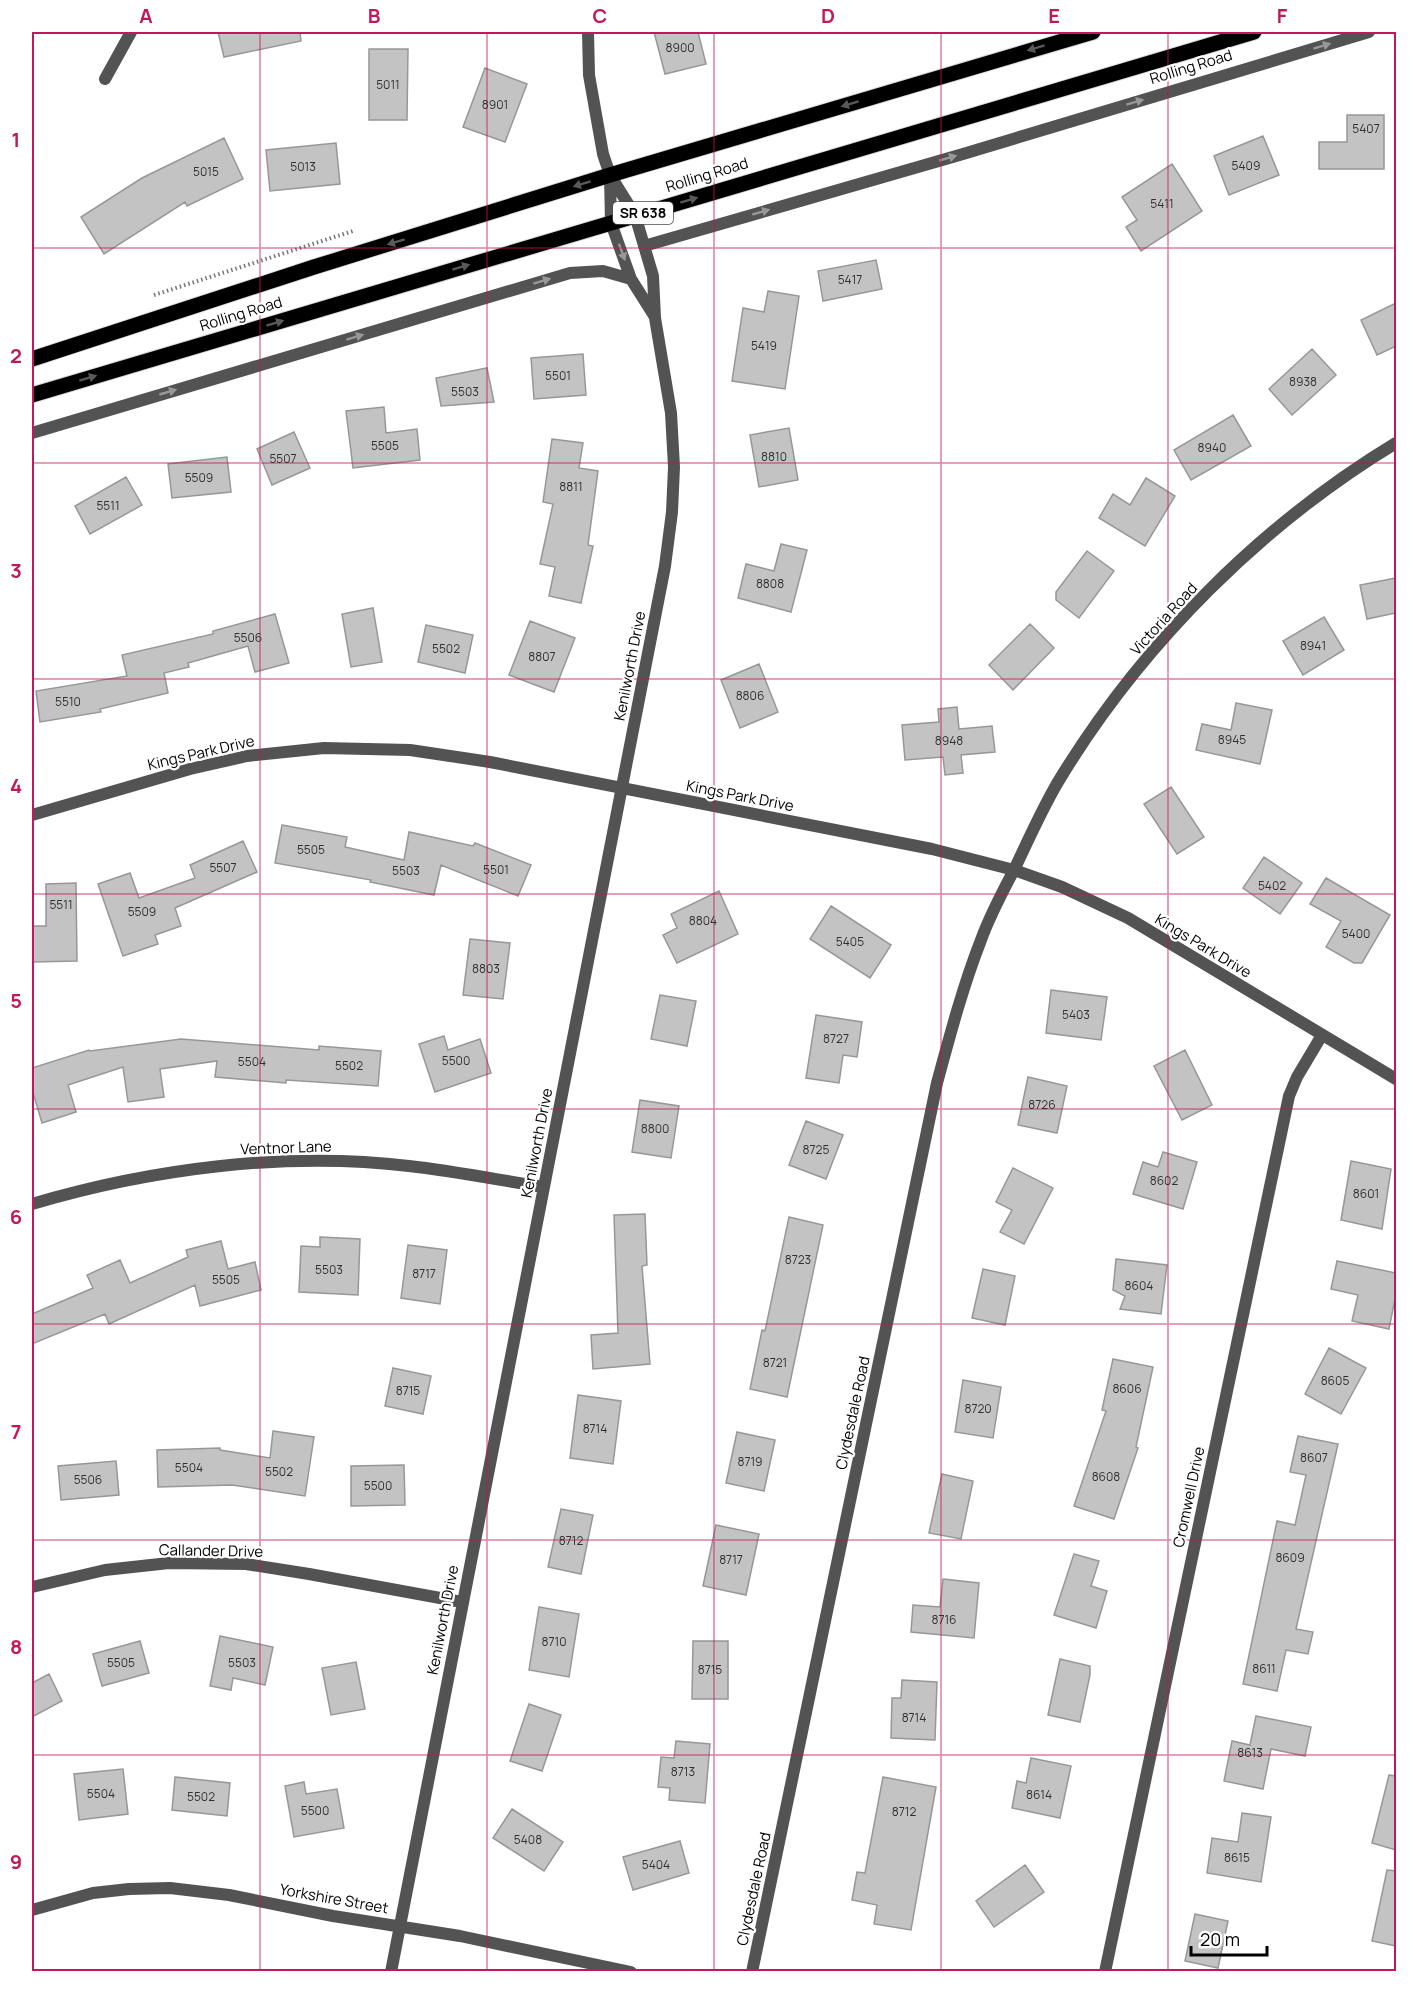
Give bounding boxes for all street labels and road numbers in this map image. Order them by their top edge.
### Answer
street label: Rolling Road [1147,44,1235,89]
street label: Rolling Road [663,152,751,197]
road number: SR 638 [613,202,673,224]
street label: Rolling Road [197,291,285,336]
street label: Victoria Road [1125,578,1202,659]
street label: Kenilworth Drive [609,609,650,723]
street label: Kings Park Drive [145,730,257,775]
street label: Kings Park Drive [685,775,796,816]
street label: Kings Park Drive [1151,908,1256,983]
street label: Kenilworth Drive [516,1086,557,1200]
street label: Ventnor Lane [240,1135,332,1160]
street label: Clydesdale Road [830,1354,875,1472]
street label: Cromwell Drive [1168,1444,1209,1549]
street label: Callander Drive [159,1539,264,1562]
street label: Kenilworth Drive [422,1563,463,1677]
street label: Clydesdale Road [731,1830,776,1948]
street label: Yorkshire Street [278,1879,390,1918]

